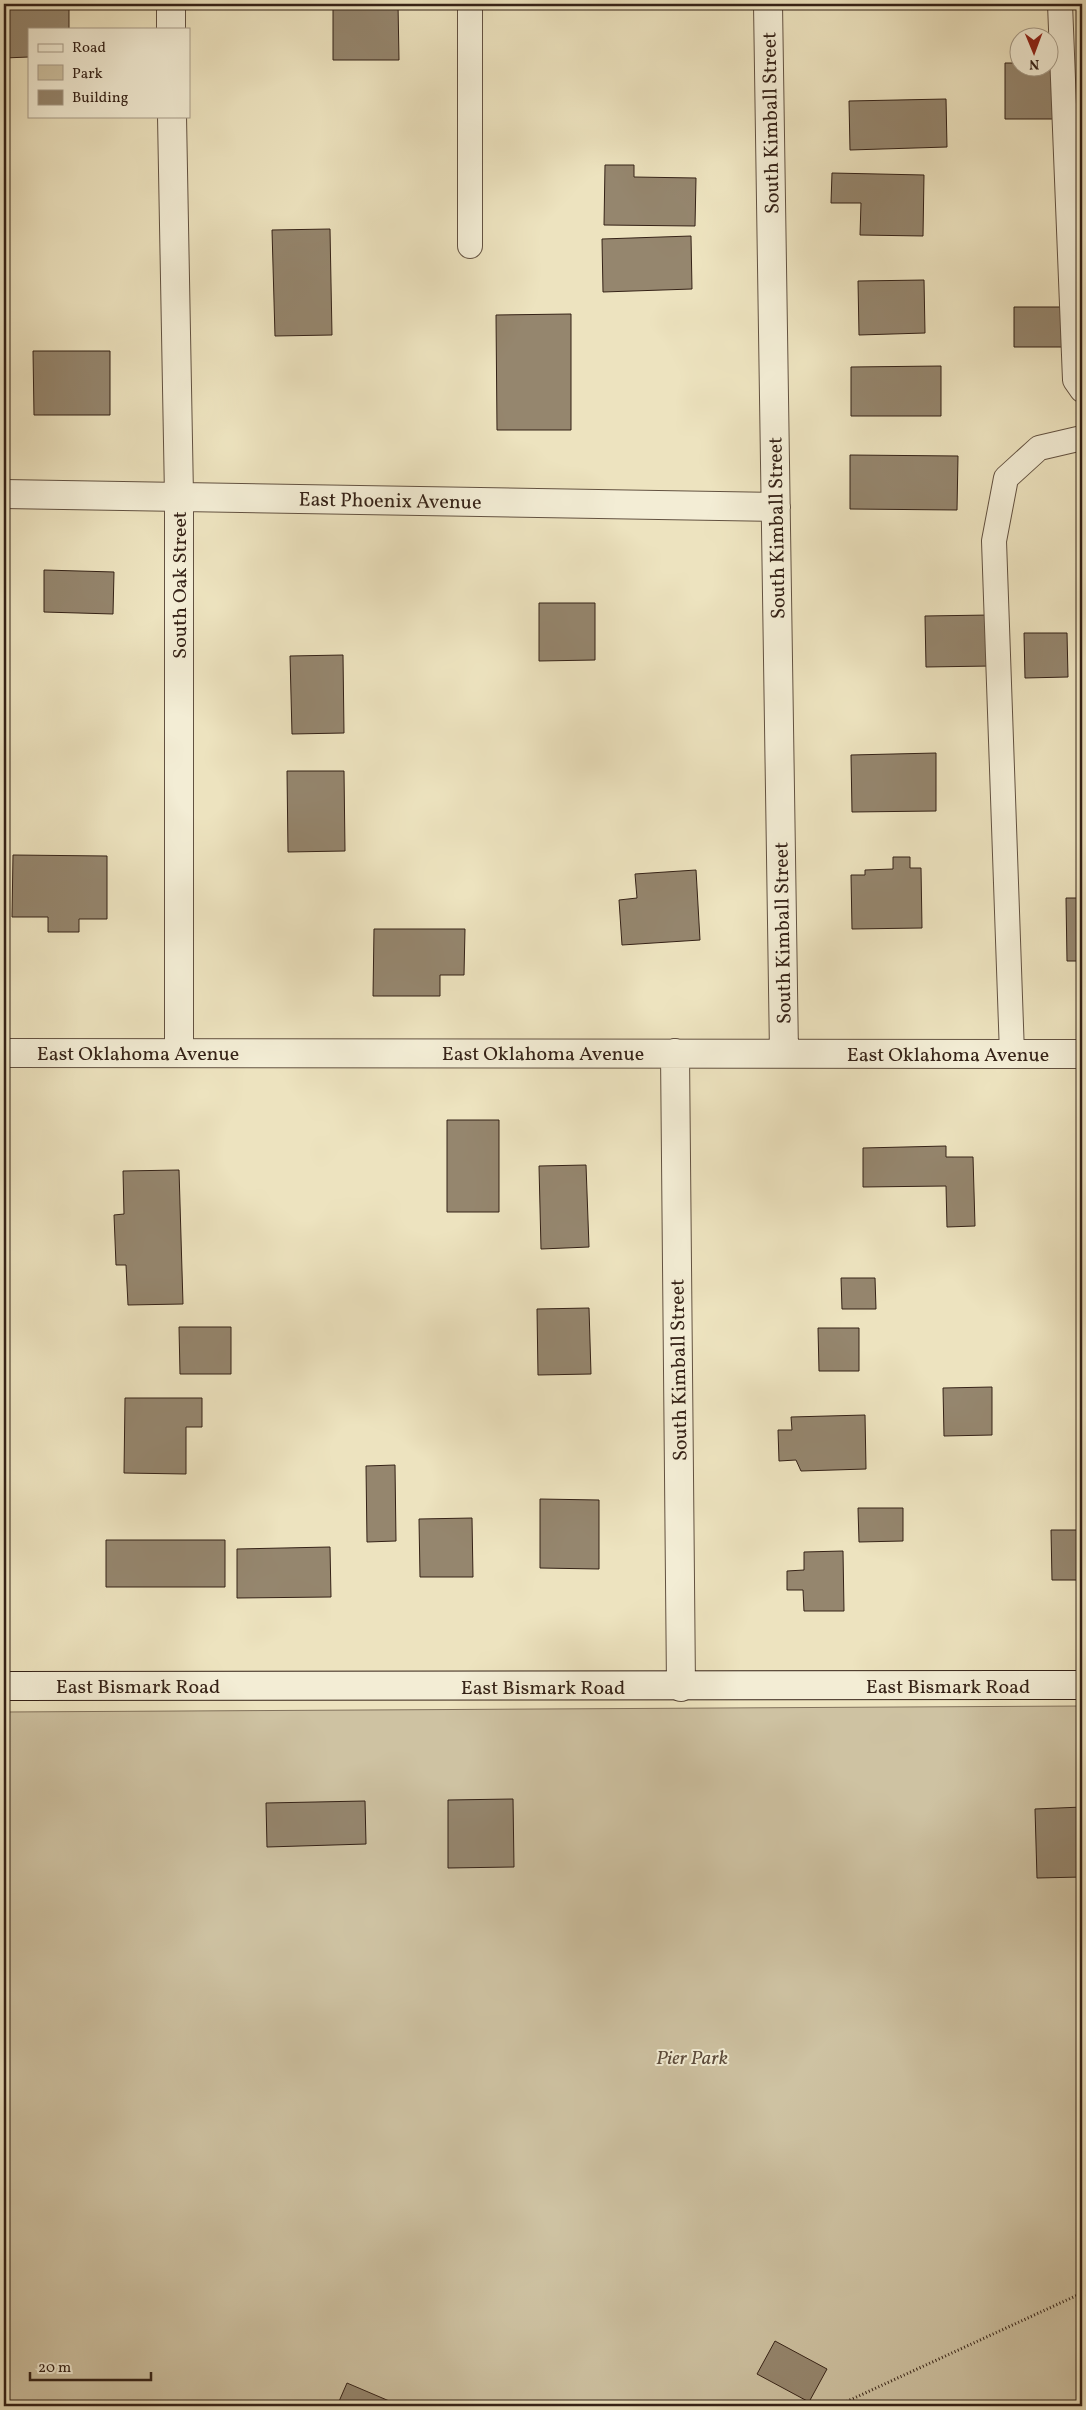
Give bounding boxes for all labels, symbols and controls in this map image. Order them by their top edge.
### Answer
legend [28,28,190,118]
north arrow [1008,28,1058,78]
street label: South Kimball Street [756,32,788,214]
text: Road [72,38,106,59]
text: N [1029,54,1039,73]
text: Park [72,64,103,85]
text: Building [72,88,129,109]
street label: South Kimball Street [762,437,794,619]
street label: East Phoenix Avenue [298,486,482,518]
street label: South Oak Street [167,511,195,659]
street label: South Kimball Street [768,842,800,1024]
street label: East Oklahoma Avenue [37,1041,239,1069]
street label: East Oklahoma Avenue [442,1041,644,1069]
street label: East Oklahoma Avenue [847,1042,1049,1070]
street label: South Kimball Street [664,1279,696,1461]
street label: East Bismark Road [56,1674,220,1702]
street label: East Bismark Road [866,1674,1030,1702]
street label: East Bismark Road [461,1675,625,1703]
park label: Pier Park [656,2045,728,2073]
scale bar [30,2350,151,2382]
text: 20 m [38,2358,71,2379]

